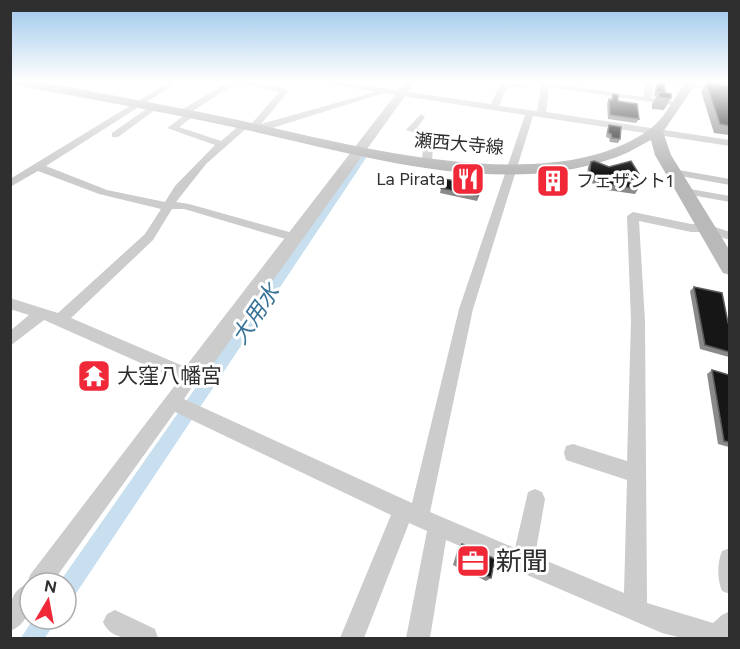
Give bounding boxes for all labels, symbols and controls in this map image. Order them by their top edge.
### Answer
street label: 瀬西大寺線 [413,129,505,159]
restaurant icon: La Pirata [450,161,486,197]
building icon: フェザント1 [535,163,571,199]
place label: La Pirata [376,168,445,190]
place label: フェザント1 [576,170,673,192]
water label: 大用水 [226,278,286,349]
temple icon: 大窪八幡宮 [76,358,112,394]
place label: 大窪八幡宮 [117,363,222,388]
office icon: 新聞 [455,543,491,579]
place label: 新聞 [496,545,548,577]
north arrow [18,571,78,631]
text: N [43,576,58,597]

